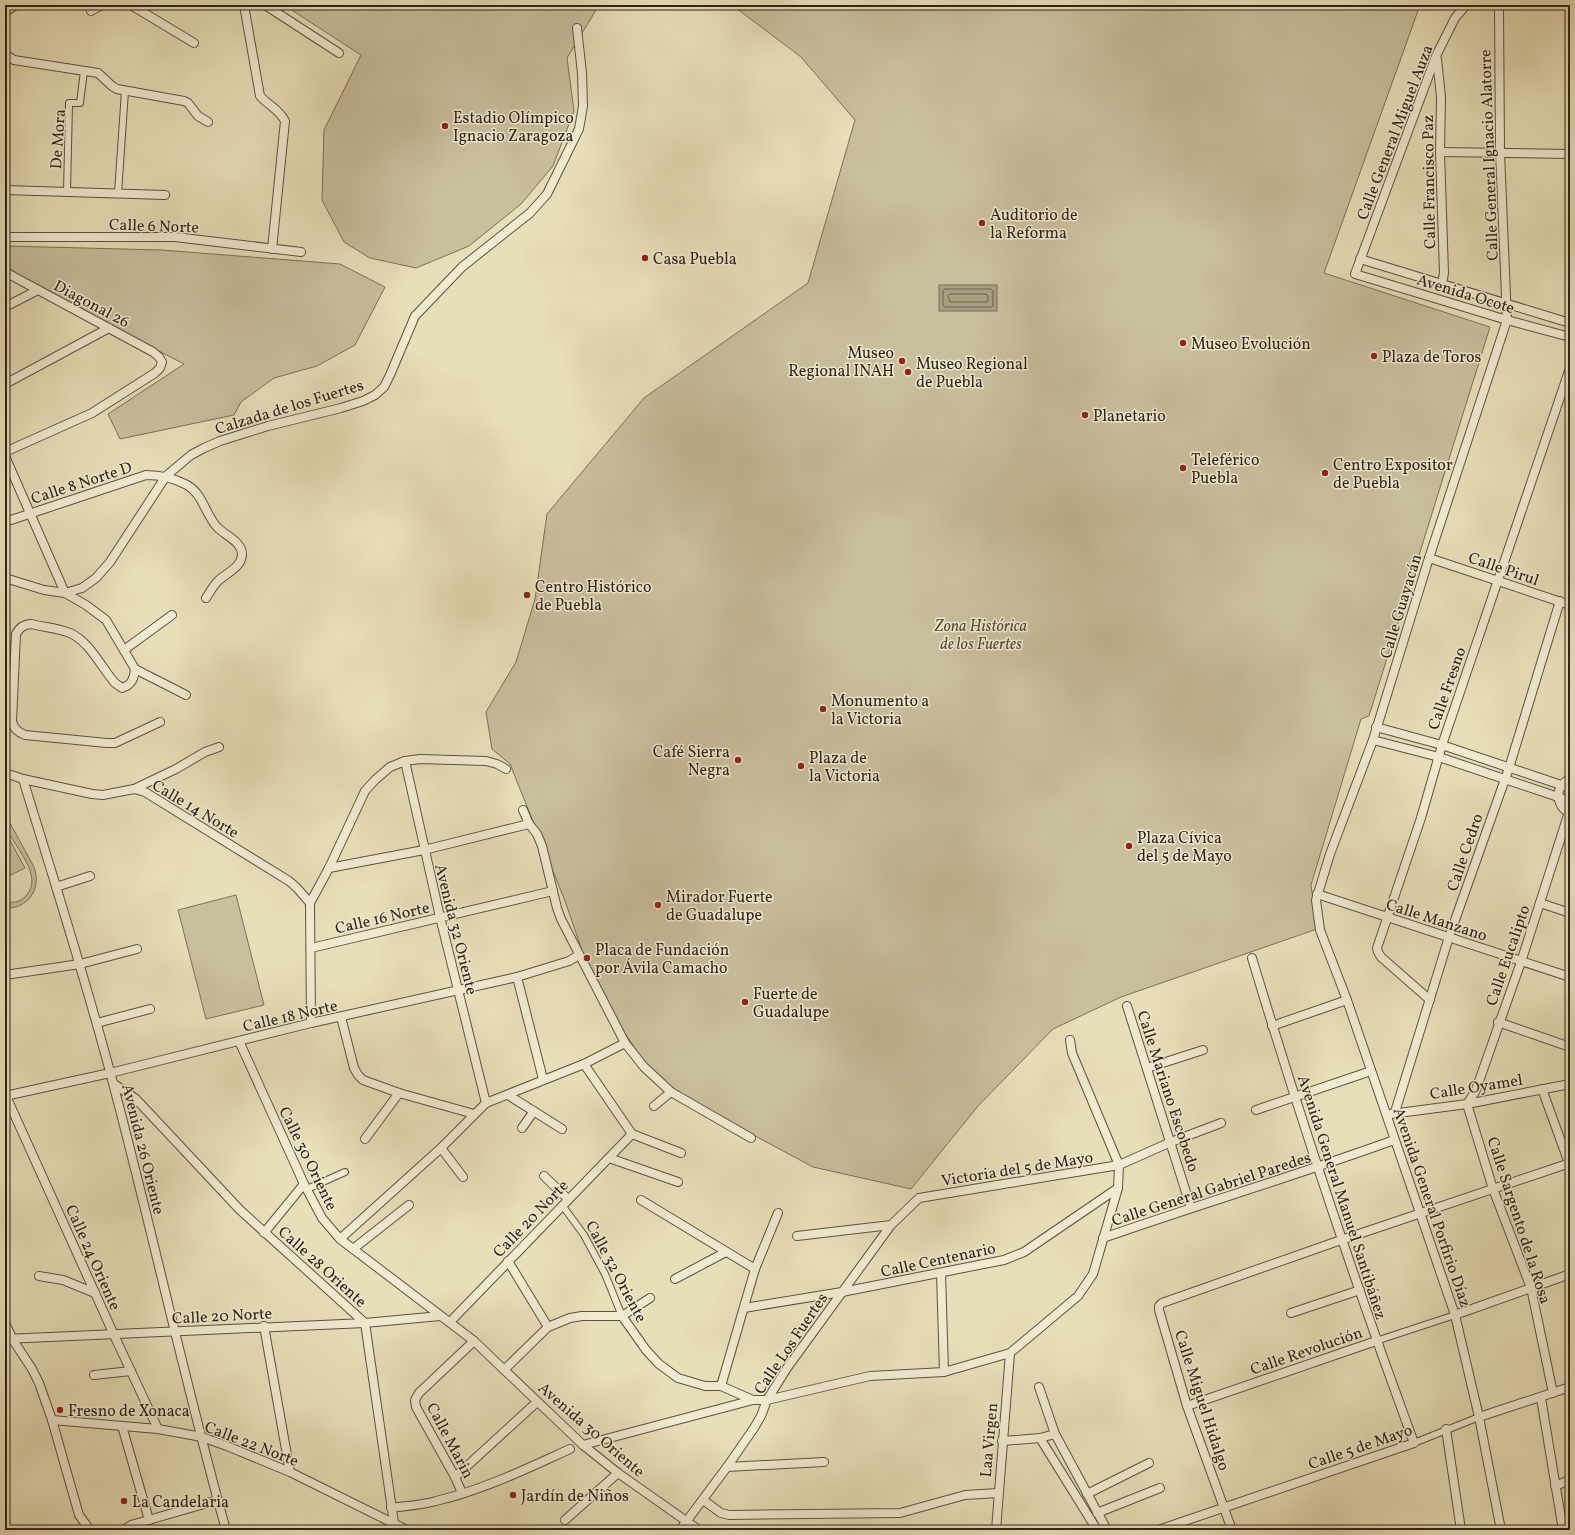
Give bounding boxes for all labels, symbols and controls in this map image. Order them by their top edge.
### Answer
street label: Calle General Miguel Auza [1352,42,1440,224]
street label: Calle General Ignacio Alatorre [1475,49,1505,261]
street label: De Mora [46,108,72,170]
place label: Estadio Olímpico Ignacio Zaragoza [453,108,574,148]
street label: Calle Francisco Paz [1418,115,1442,249]
marker: Estadio Olímpico Ignacio Zaragoza [440,121,450,131]
place label: Auditorio de la Reforma [990,205,1078,245]
street label: Calle 6 Norte [108,214,199,240]
marker: Auditorio de la Reforma [977,218,987,228]
place label: Casa Puebla [653,249,737,271]
marker: Casa Puebla [640,253,650,263]
street label: Avenida Ocote [1414,270,1517,320]
street label: Diagonal 26 [49,275,133,334]
place label: Museo Evolución [1191,334,1311,356]
marker: Museo Evolución [1178,338,1188,348]
place label: Museo Regional INAH [788,343,894,383]
place label: Plaza de Toros [1382,347,1482,369]
marker: Plaza de Toros [1369,351,1379,361]
place label: Museo Regional de Puebla [916,354,1028,394]
marker: Museo Regional INAH [897,356,907,366]
marker: Museo Regional de Puebla [903,367,913,377]
street label: Calzada de los Fuertes [213,375,367,441]
place label: Planetario [1093,406,1166,428]
marker: Planetario [1080,410,1090,420]
place label: Teleférico Puebla [1191,450,1259,490]
place label: Centro Expositor de Puebla [1333,455,1453,495]
street label: Calle 8 Norte D [28,457,135,511]
marker: Teleférico Puebla [1178,463,1188,473]
marker: Centro Expositor de Puebla [1320,468,1330,478]
street label: Calle Pirul [1465,548,1542,592]
street label: Calle Guayacán [1376,552,1428,662]
place label: Centro Histórico de Puebla [535,577,651,617]
marker: Centro Histórico de Puebla [522,590,532,600]
park label: Zona Histórica de los Fuertes [934,616,1028,656]
street label: Calle Fresno [1423,644,1472,733]
place label: Monumento a la Victoria [831,691,929,731]
marker: Monumento a la Victoria [818,704,828,714]
place label: Café Sierra Negra [653,742,730,782]
place label: Plaza de la Victoria [809,748,880,788]
marker: Café Sierra Negra [733,755,743,765]
marker: Plaza de la Victoria [796,761,806,771]
street label: Calle 14 Norte [147,775,243,844]
street label: Calle Cedro [1442,811,1489,895]
place label: Plaza Cívica del 5 de Mayo [1137,828,1232,868]
marker: Plaza Cívica del 5 de Mayo [1124,841,1134,851]
street label: Avenida 32 Oriente [428,862,482,997]
place label: Mirador Fuerte de Guadalupe [666,887,773,927]
street label: Calle Manzano [1383,894,1490,948]
street label: Calle 16 Norte [333,897,432,941]
marker: Mirador Fuerte de Guadalupe [653,900,663,910]
street label: Calle Eucalipto [1481,902,1536,1009]
place label: Placa de Fundación por Ávila Camacho [595,940,729,980]
marker: Placa de Fundación por Ávila Camacho [582,953,592,963]
place label: Fuerte de Guadalupe [753,984,829,1024]
street label: Calle 18 Norte [241,995,340,1039]
marker: Fuerte de Guadalupe [740,997,750,1007]
street label: Calle Mariano Escobedo [1131,1008,1204,1175]
street label: Calle Oyamel [1428,1070,1524,1106]
street label: Avenida General Manuel Santibáñez [1291,1073,1391,1323]
street label: Avenida 26 Oriente [115,1082,169,1217]
street label: Calle 30 Oriente [273,1103,342,1214]
street label: Avenida General Porfirio Díaz [1387,1105,1476,1310]
street label: Calle Sargento de la Rosa [1481,1134,1556,1307]
street label: Victoria del 5 de Mayo [940,1147,1095,1193]
street label: Calle General Gabriel Paredes [1109,1147,1314,1233]
street label: Calle 20 Norte [489,1176,574,1263]
street label: Calle 24 Oriente [59,1202,125,1314]
street label: Calle 32 Oriente [579,1217,651,1327]
street label: Calle 28 Oriente [273,1222,371,1313]
street label: Calle Centenario [879,1238,998,1284]
street label: Calle Los Fuertes [750,1289,834,1399]
street label: Calle 20 Norte [172,1303,273,1331]
street label: Calle Revolución [1248,1322,1366,1381]
street label: Calle Miguel Hidalgo [1168,1328,1234,1474]
street label: Avenida 30 Oriente [533,1378,649,1483]
street label: Calle Marin [420,1399,478,1483]
place label: Fresno de Xonaca [68,1401,190,1423]
street label: Laa Virgen [976,1402,1004,1478]
marker: Fresno de Xonaca [55,1405,65,1415]
street label: Calle 22 Norte [201,1417,302,1473]
street label: Calle 5 de Mayo [1306,1420,1416,1476]
place label: Jardín de Niños [521,1486,629,1508]
marker: Jardín de Niños [508,1490,518,1500]
place label: La Candelaria [132,1492,229,1514]
marker: La Candelaria [119,1496,129,1506]

